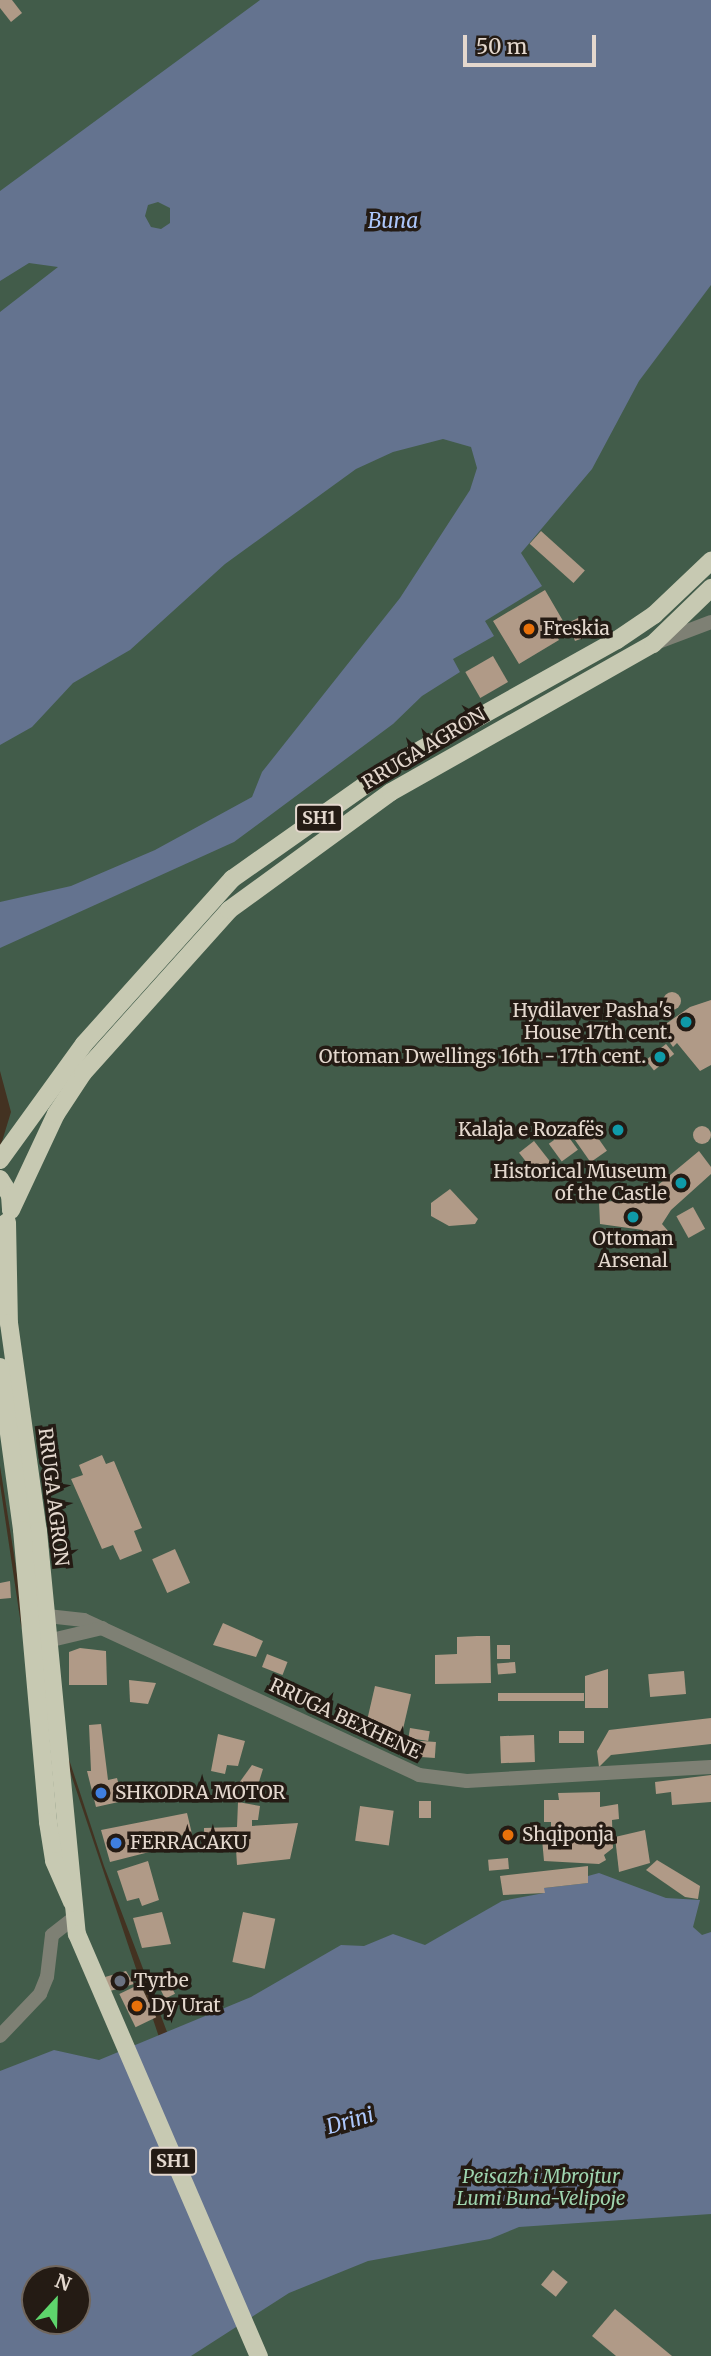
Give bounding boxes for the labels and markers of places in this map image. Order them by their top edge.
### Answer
place label: Freskia [543,618,610,640]
marker: Freskia [521,621,537,637]
place label: Hydilaver Pasha's House 17th cent. [512,1000,672,1044]
marker: Hydilaver Pasha's House 17th cent. [678,1014,694,1030]
place label: Ottoman Dwellings 16th - 17th cent. [319,1046,646,1068]
marker: Ottoman Dwellings 16th - 17th cent. [652,1049,668,1065]
place label: Kalaja e Rozafës [458,1119,604,1141]
marker: Kalaja e Rozafës [610,1122,626,1138]
place label: Historical Museum of the Castle [493,1161,667,1205]
marker: Historical Museum of the Castle [673,1175,689,1191]
marker: Ottoman Arsenal [625,1209,641,1225]
place label: Ottoman Arsenal [592,1228,674,1272]
place label: SHKODRA MOTOR [115,1782,286,1804]
marker: SHKODRA MOTOR [93,1785,109,1801]
place label: Shqiponja [522,1824,614,1846]
marker: Shqiponja [500,1827,516,1843]
place label: FERRACAKU [130,1832,247,1854]
marker: FERRACAKU [108,1835,124,1851]
place label: Tyrbe [134,1970,189,1992]
marker: Tyrbe [112,1973,128,1989]
place label: Dy Urat [151,1995,221,2017]
marker: Dy Urat [129,1998,145,2014]

